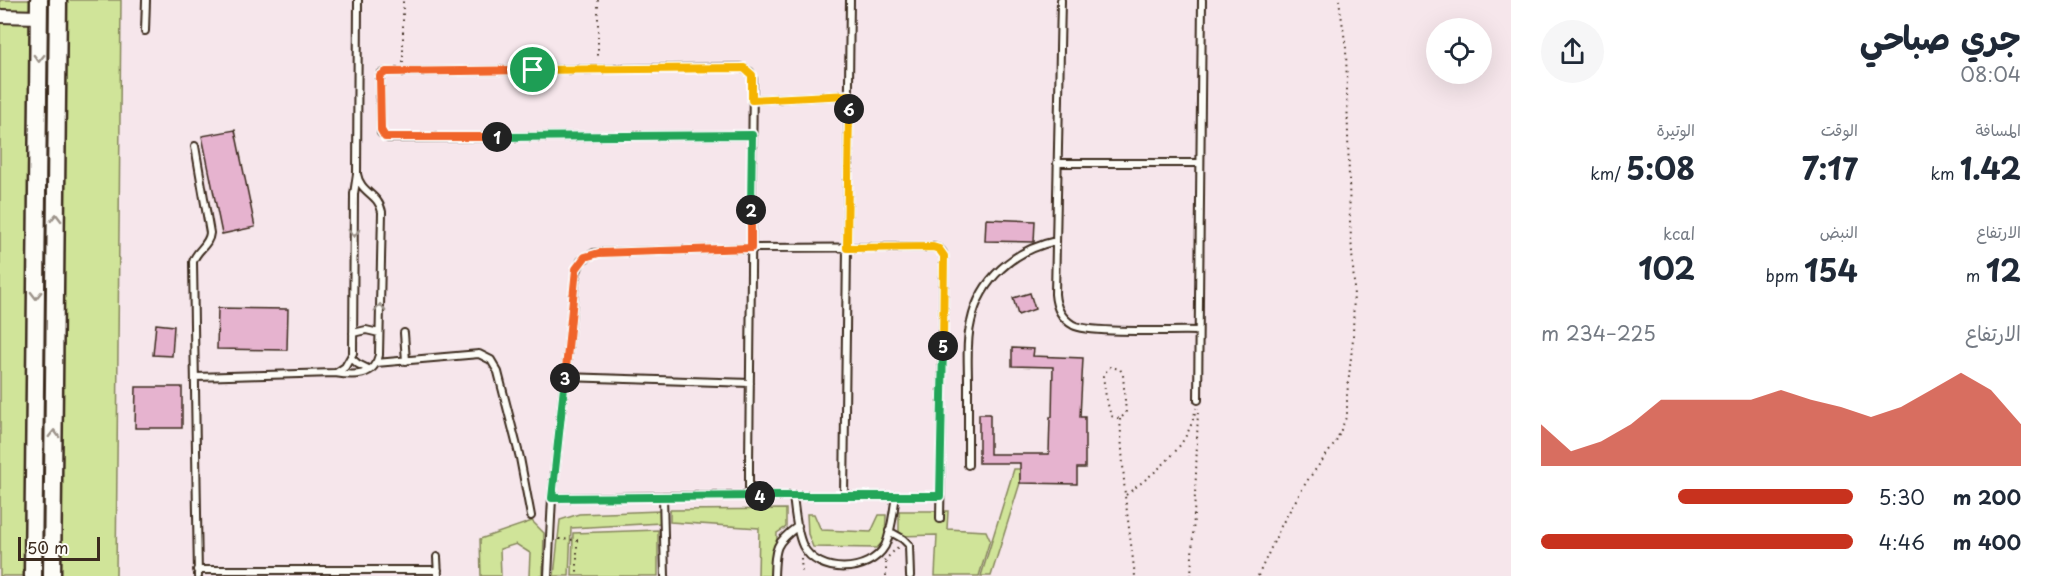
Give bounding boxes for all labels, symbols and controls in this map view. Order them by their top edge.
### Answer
text: جري صباحي [1860,11,2021,61]
map controls [1426,18,1492,84]
button: locate [1426,18,1492,84]
button: share [1541,20,1604,83]
pin [507,44,558,95]
icon: arrive [516,53,549,86]
one-way arrow [32,54,45,63]
text: 08:04 [1960,59,2021,89]
pin: 6 [834,94,864,124]
text: 6 [843,97,855,121]
text: الوتيرة [1656,117,1695,141]
text: الوقت [1821,117,1858,141]
text: المسافة [1975,117,2021,141]
pin: 1 [482,122,512,152]
text: 1 [493,125,501,149]
text: 5:08 [1626,145,1695,190]
text: 7:17 [1802,145,1858,190]
text: 1.42 [1960,145,2021,190]
text: /km [1590,161,1626,185]
text: km [1931,161,1960,185]
pin: 2 [736,195,766,225]
text: 2 [745,198,757,222]
one-way arrow [50,213,62,222]
text: النبض [1820,219,1858,243]
text: الارتفاع [1976,219,2021,243]
text: kcal [1663,221,1695,245]
one-way arrow [347,228,360,237]
text: 102 [1638,245,1695,290]
text: 154 [1804,247,1858,292]
text: 12 [1986,247,2021,292]
text: bpm [1765,263,1804,287]
text: m [1966,263,1986,287]
one-way arrow [30,291,42,300]
one-way arrow [374,304,386,313]
text: 225–234 m [1541,318,1656,348]
text: الارتفاع [1965,318,2021,348]
pin: 5 [928,331,958,361]
text: 5 [938,334,948,358]
pin: 3 [550,363,580,393]
text: 3 [560,366,570,390]
one-way arrow [47,429,60,438]
pin: 4 [745,481,775,511]
text: 5:30 [1879,482,1925,512]
text: 200 m [1953,482,2021,512]
text: 4 [755,484,765,508]
text: 4:46 [1879,527,1925,557]
text: 400 m [1953,527,2021,557]
scale bar [18,534,100,562]
text: 50 m [27,535,68,559]

